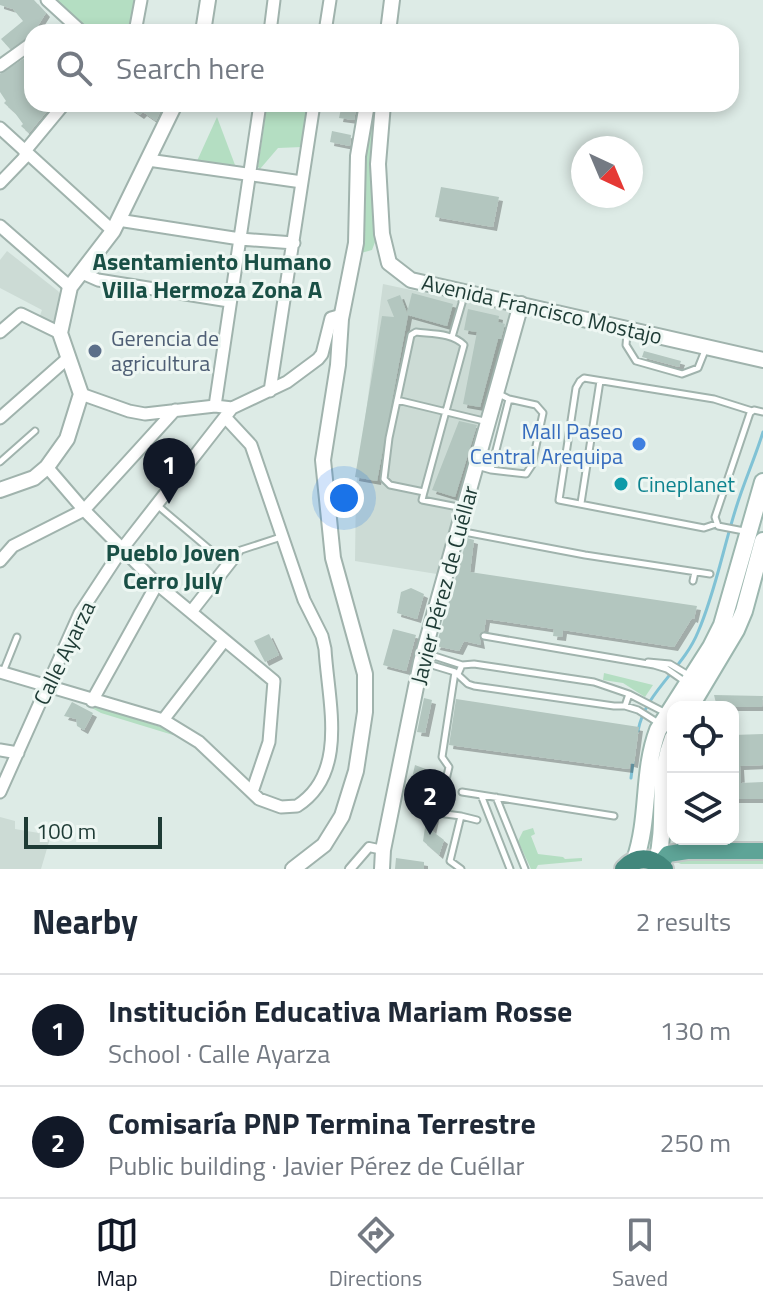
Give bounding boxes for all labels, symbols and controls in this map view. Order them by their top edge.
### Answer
search box [24,24,739,112]
text: Search here [116,45,265,91]
icon: search [52,46,96,90]
north arrow [571,136,643,208]
district label: Asentamiento Humano Villa Hermoza Zona A [93,243,331,307]
street label: Avenida Francisco Mostajo [418,265,666,353]
place label: Gerencia de agricultura [111,321,219,380]
marker: Gerencia de agricultura [86,342,104,360]
place label: Mall Paseo Central Arequipa [470,414,623,473]
marker: Mall Paseo Central Arequipa [630,435,648,453]
pin: 1 [143,438,195,504]
place label: Cineplanet [637,467,735,501]
marker: Cineplanet [612,475,630,493]
your location [324,478,364,518]
street label: Javier Pérez de Cuéllar [401,481,487,688]
district label: Pueblo Joven Cerro July [106,534,240,598]
street label: Calle Ayarza [24,595,104,711]
map controls [667,701,739,845]
button: locate [667,701,739,773]
pin: 2 [404,769,456,835]
button: layers [667,773,739,845]
scale bar [24,813,162,849]
text: 100 m [36,814,96,848]
text: Nearby [32,895,138,947]
text: 2 results [636,902,731,941]
text: Institución Educativa Mariam Rosse [108,988,572,1034]
text: 1 [51,1011,65,1050]
text: 130 m [660,1011,731,1050]
text: School · Calle Ayarza [108,1034,330,1073]
text: Comisaría PNP Termina Terrestre [108,1100,536,1146]
text: 2 [51,1123,65,1162]
text: 250 m [660,1123,731,1162]
text: Public building · Javier Pérez de Cuéllar [108,1146,524,1185]
tab: Map [95,1213,139,1295]
tab: Directions [329,1213,422,1295]
tab: Saved [612,1213,668,1295]

